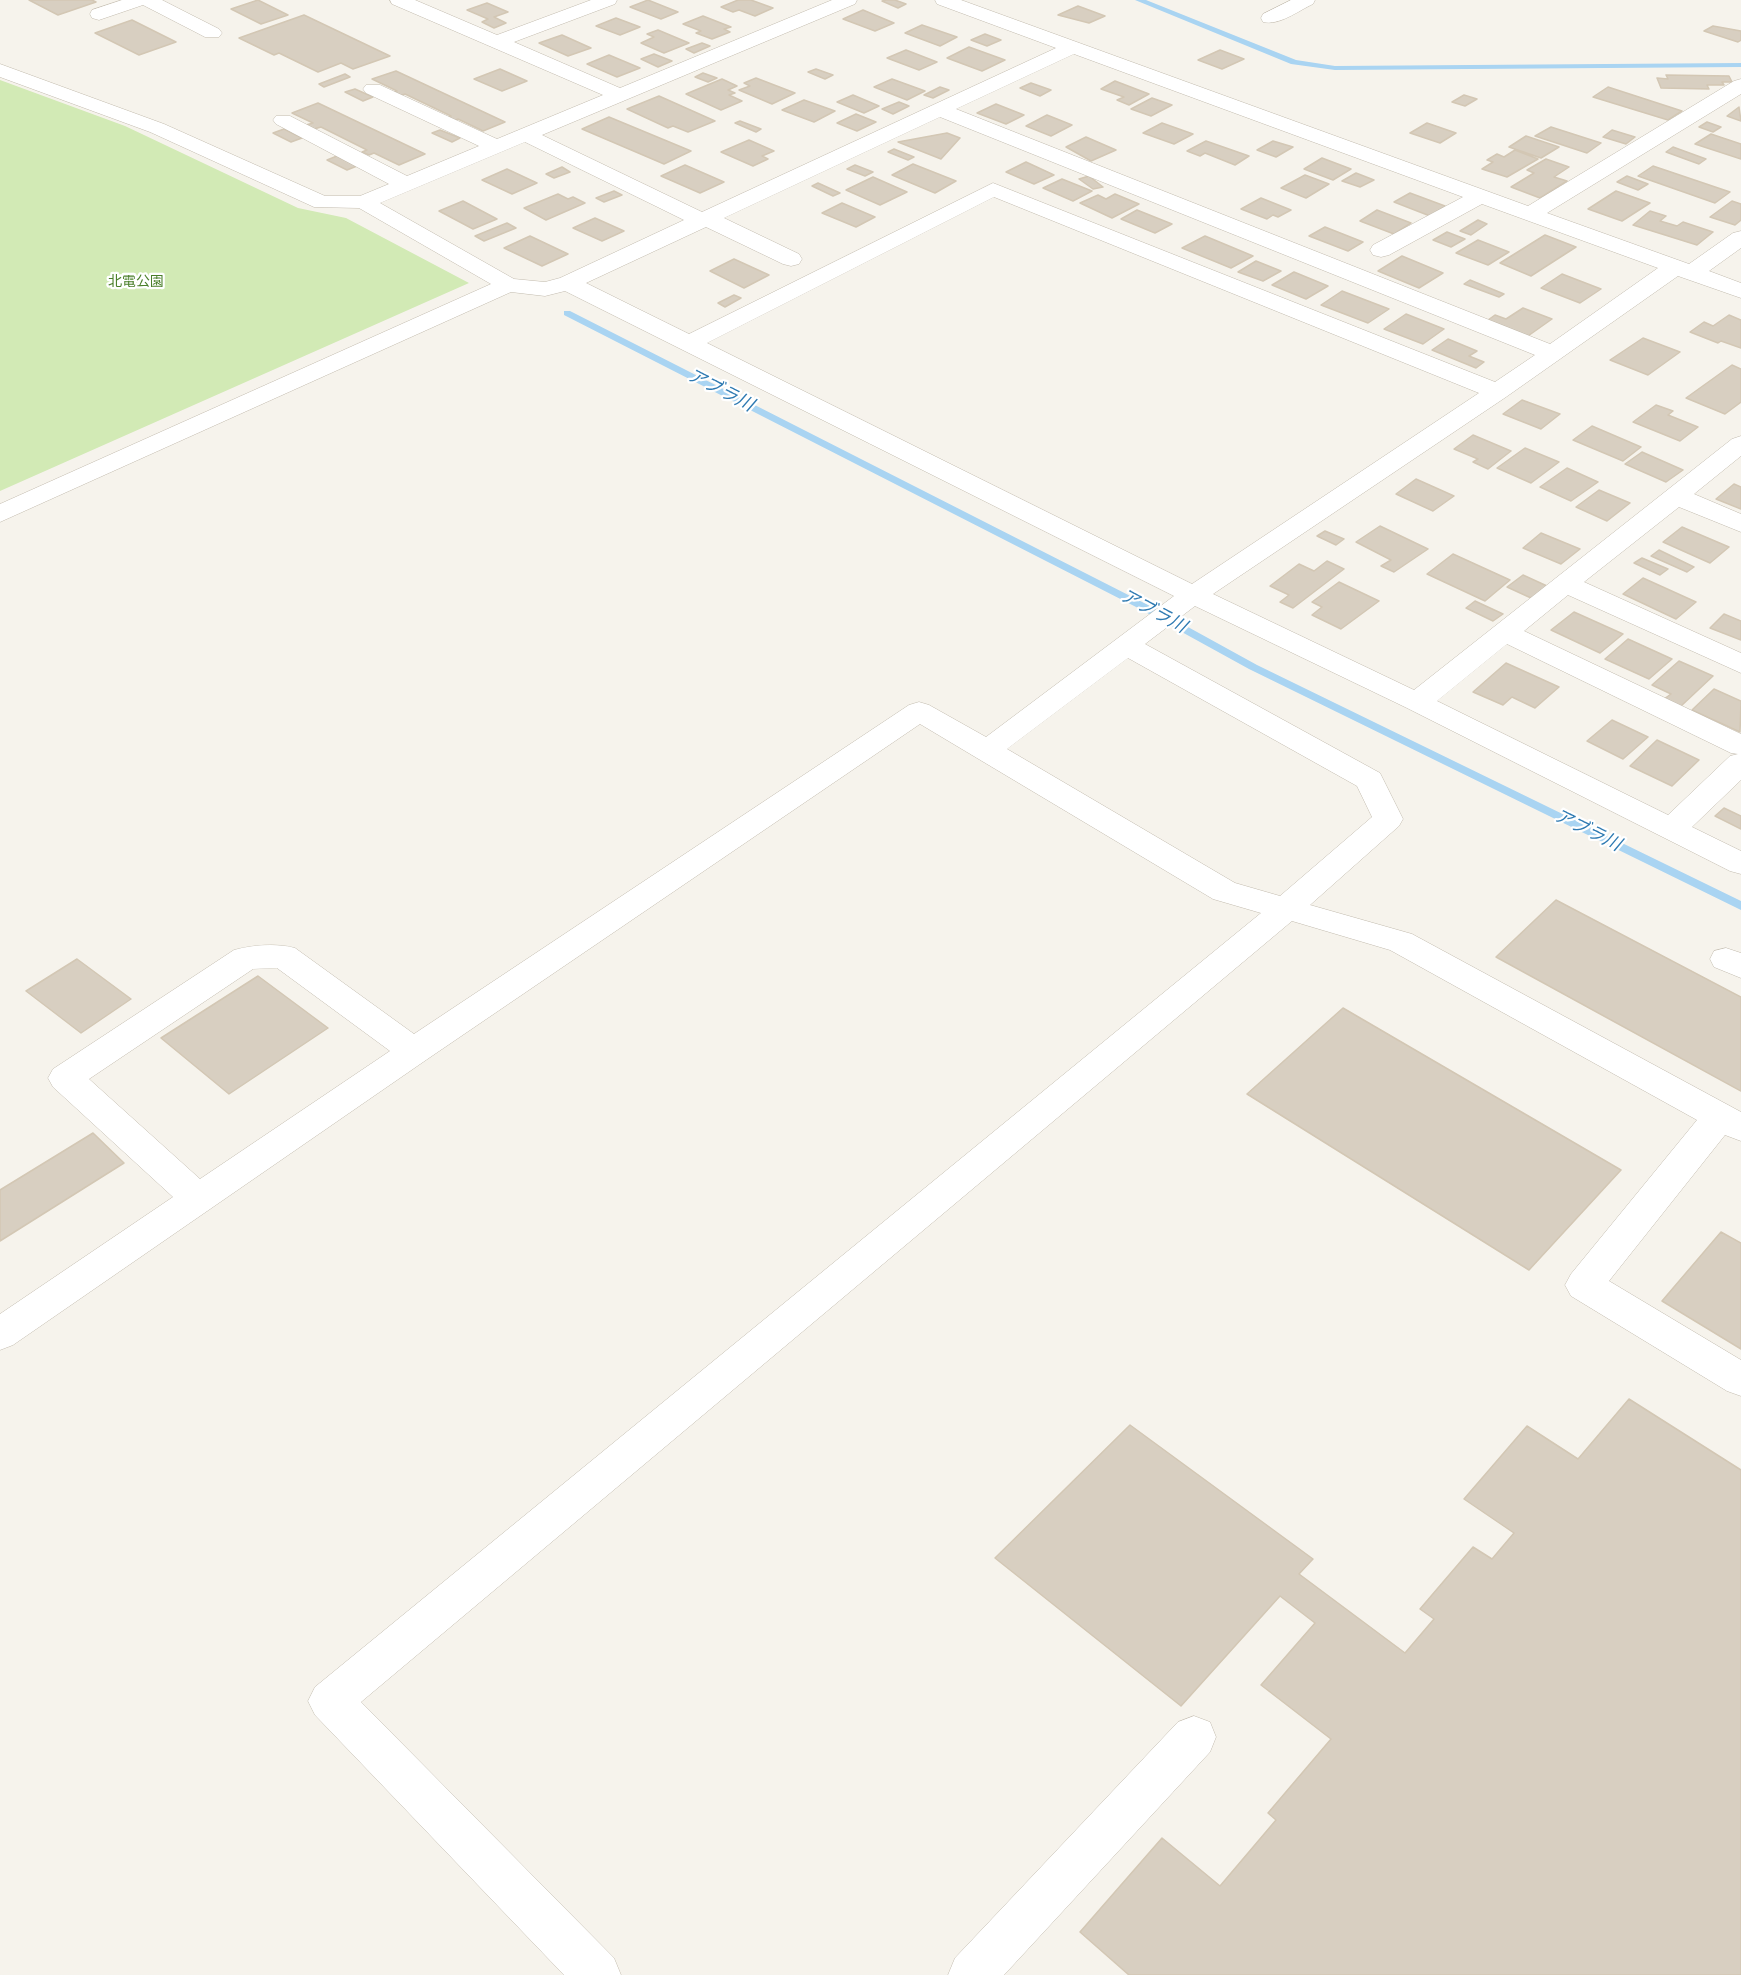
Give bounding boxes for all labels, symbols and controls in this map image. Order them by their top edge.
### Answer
park label: 北電公園 [108,274,164,290]
water label: アブラ川 [683,365,757,417]
water label: アブラ川 [1116,586,1190,638]
water label: アブラ川 [1550,806,1624,856]

